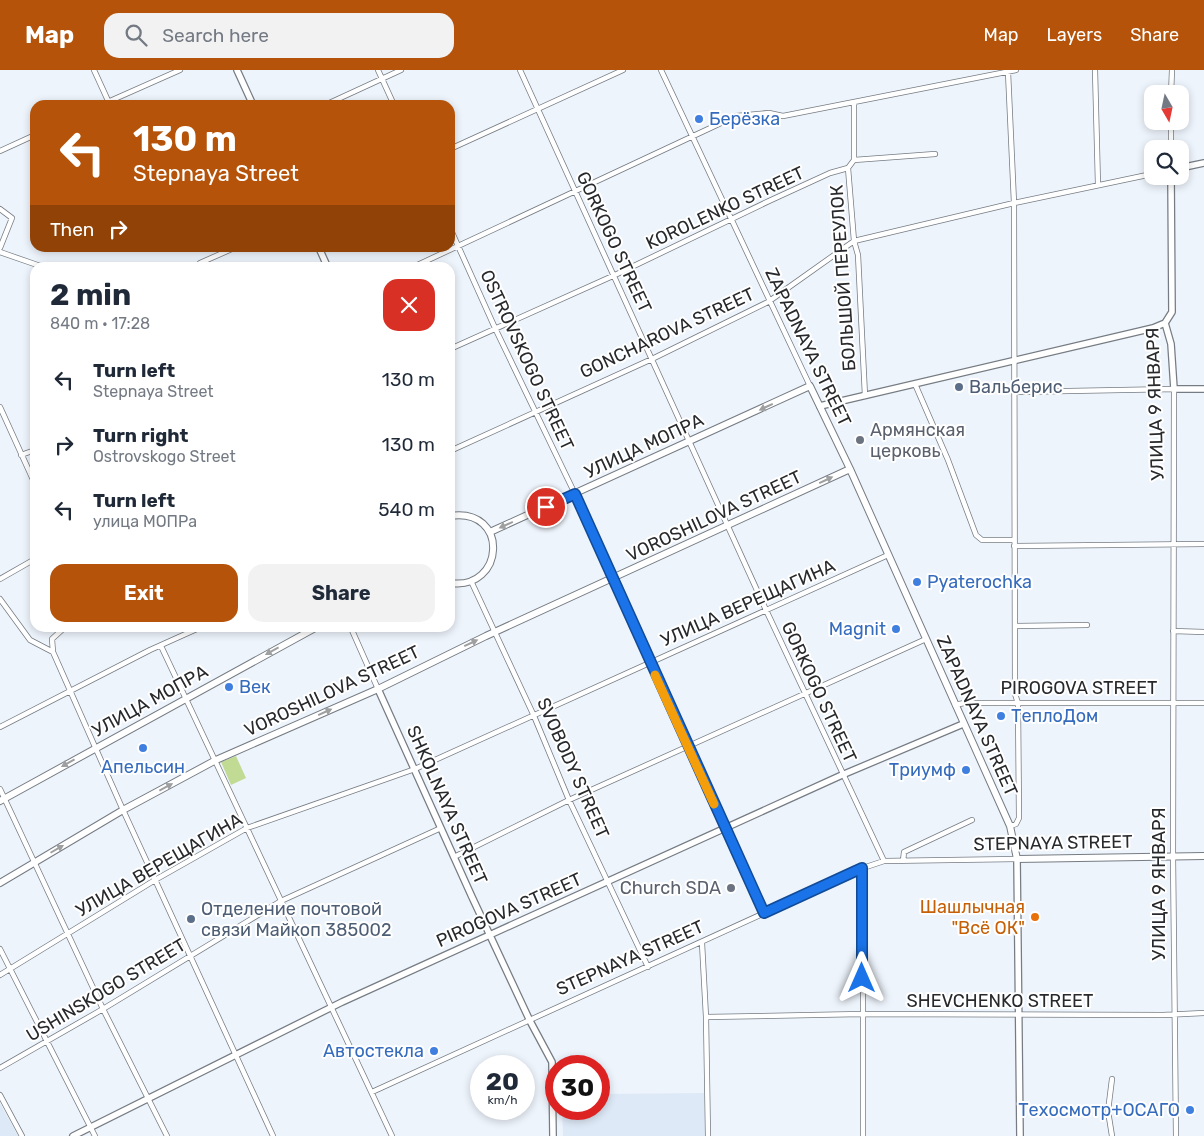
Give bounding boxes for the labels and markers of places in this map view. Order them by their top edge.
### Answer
place label: Берёзка [709,108,780,130]
marker: Берёзка [693,113,705,125]
place label: Вальберис [969,376,1063,398]
marker: Вальберис [953,381,965,393]
place label: Армянская церковь [870,419,965,462]
marker: Армянская церковь [854,434,866,446]
pin [525,486,567,528]
place label: Pyaterochka [927,571,1032,593]
marker: Pyaterochka [911,576,923,588]
place label: Magnit [829,618,886,640]
marker: Magnit [890,623,902,635]
place label: Век [239,676,271,698]
marker: Век [223,681,235,693]
place label: ТеплоДом [1011,705,1098,727]
marker: ТеплоДом [995,710,1007,722]
marker: Апельсин [137,742,149,754]
place label: Апельсин [101,756,185,778]
place label: Триумф [889,759,956,781]
marker: Триумф [960,764,972,776]
place label: Church SDA [620,877,721,899]
marker: Church SDA [725,882,737,894]
place label: Шашлычная "Всё ОК" [920,896,1025,939]
place label: Отделение почтовой связи Майкоп 385002 [201,898,392,941]
marker: Шашлычная "Всё ОК" [1029,911,1041,923]
marker: Отделение почтовой связи Майкоп 385002 [185,913,197,925]
place label: Автостекла [323,1040,424,1062]
marker: Автостекла [428,1045,440,1057]
place label: Техосмотр+ОСАГО [1018,1099,1180,1121]
marker: Техосмотр+ОСАГО [1184,1104,1196,1116]

